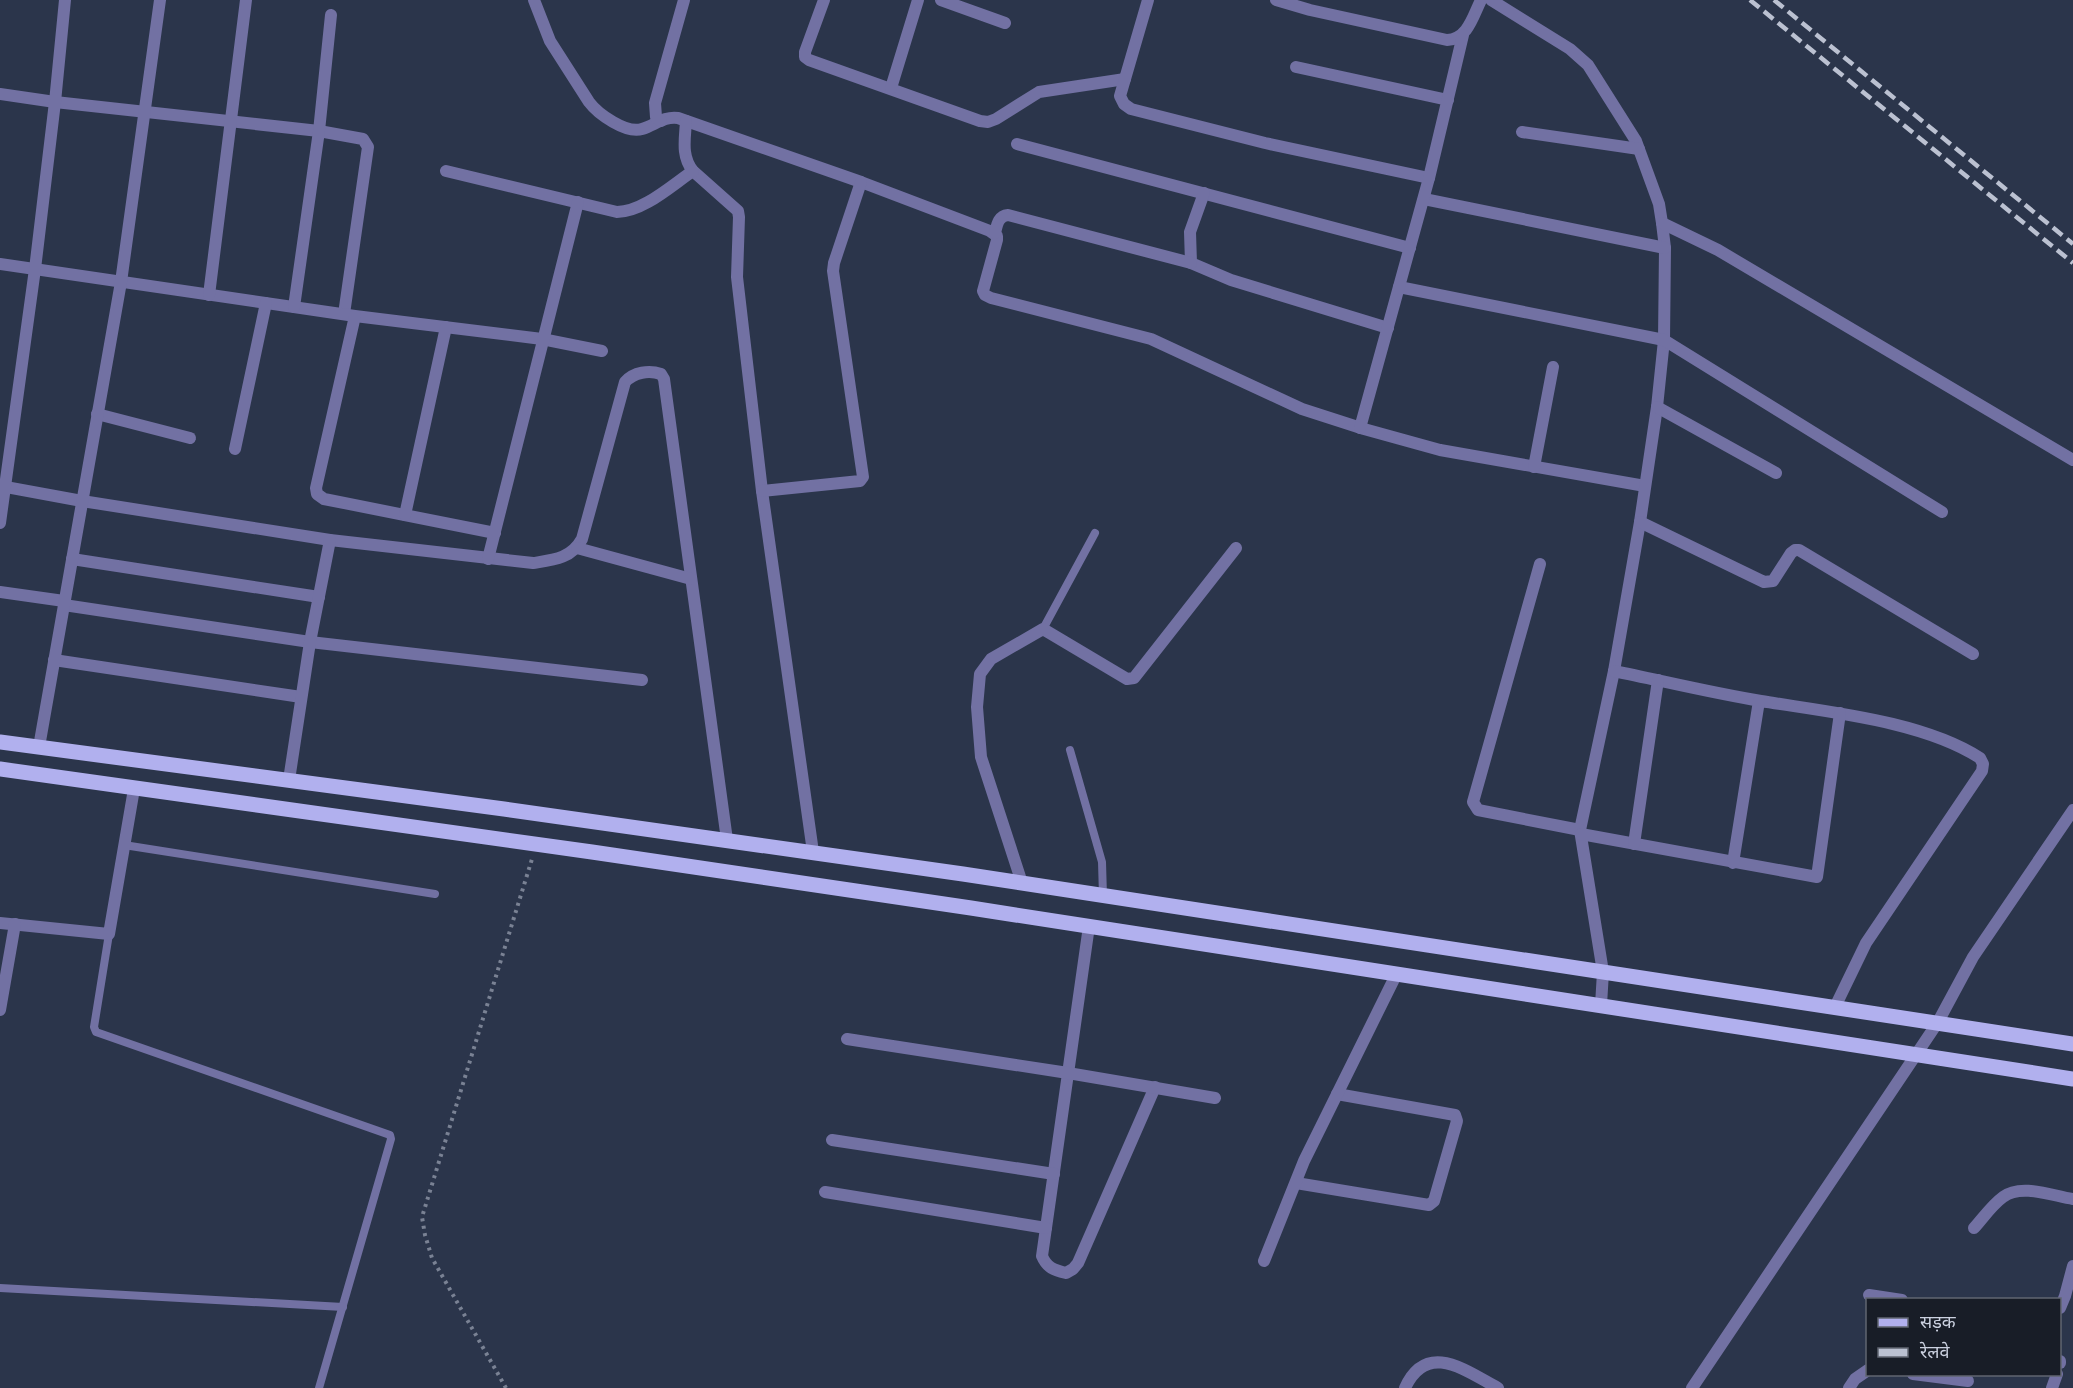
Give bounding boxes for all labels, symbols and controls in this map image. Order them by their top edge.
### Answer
legend [1866,1298,2061,1376]
text: सड़क [1920,1310,1957,1333]
text: रेलवे [1919,1340,1951,1363]

